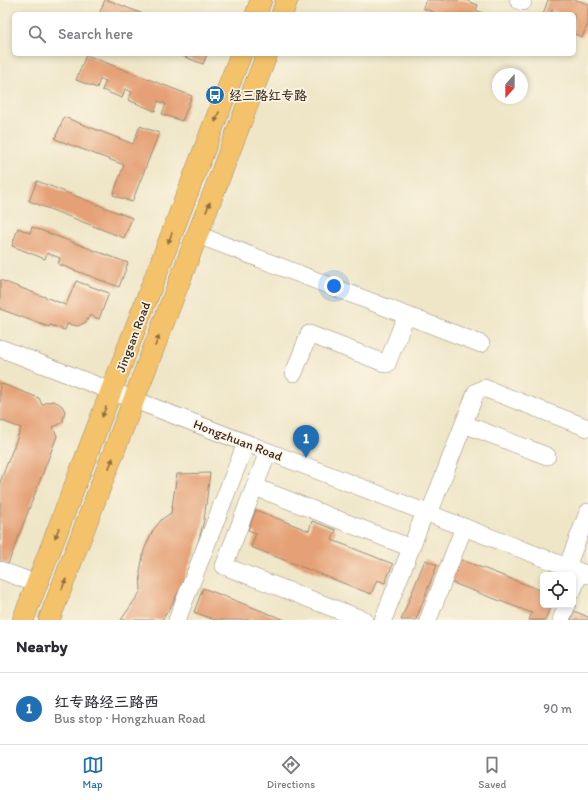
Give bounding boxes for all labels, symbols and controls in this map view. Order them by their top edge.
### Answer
search box [12,12,576,56]
icon: search [26,23,48,45]
text: Search here [58,25,133,43]
north arrow [492,68,528,104]
bus stop icon: 经三路红专路 [204,84,226,106]
place label: 经三路红专路 [229,88,307,103]
one-way arrow [213,111,219,123]
one-way arrow [206,200,212,212]
one-way arrow [167,233,173,245]
your location [324,276,344,296]
street label: Jingsan Road [113,300,153,374]
one-way arrow [155,335,161,347]
one-way arrow [101,406,107,418]
street label: Hongzhuan Road [191,416,285,464]
pin: 1 [293,425,319,458]
one-way arrow [108,456,114,468]
one-way arrow [54,528,60,540]
map controls [540,572,576,608]
button: locate [540,572,576,608]
one-way arrow [61,577,67,589]
text: Nearby [16,636,68,656]
text: 红专路经三路西 [54,693,159,711]
text: 1 [26,701,32,716]
text: 90 m [543,701,572,716]
text: Bus stop · Hongzhuan Road [54,711,206,726]
tab: Map [82,754,104,791]
tab: Directions [267,754,315,791]
tab: Saved [478,754,506,791]

